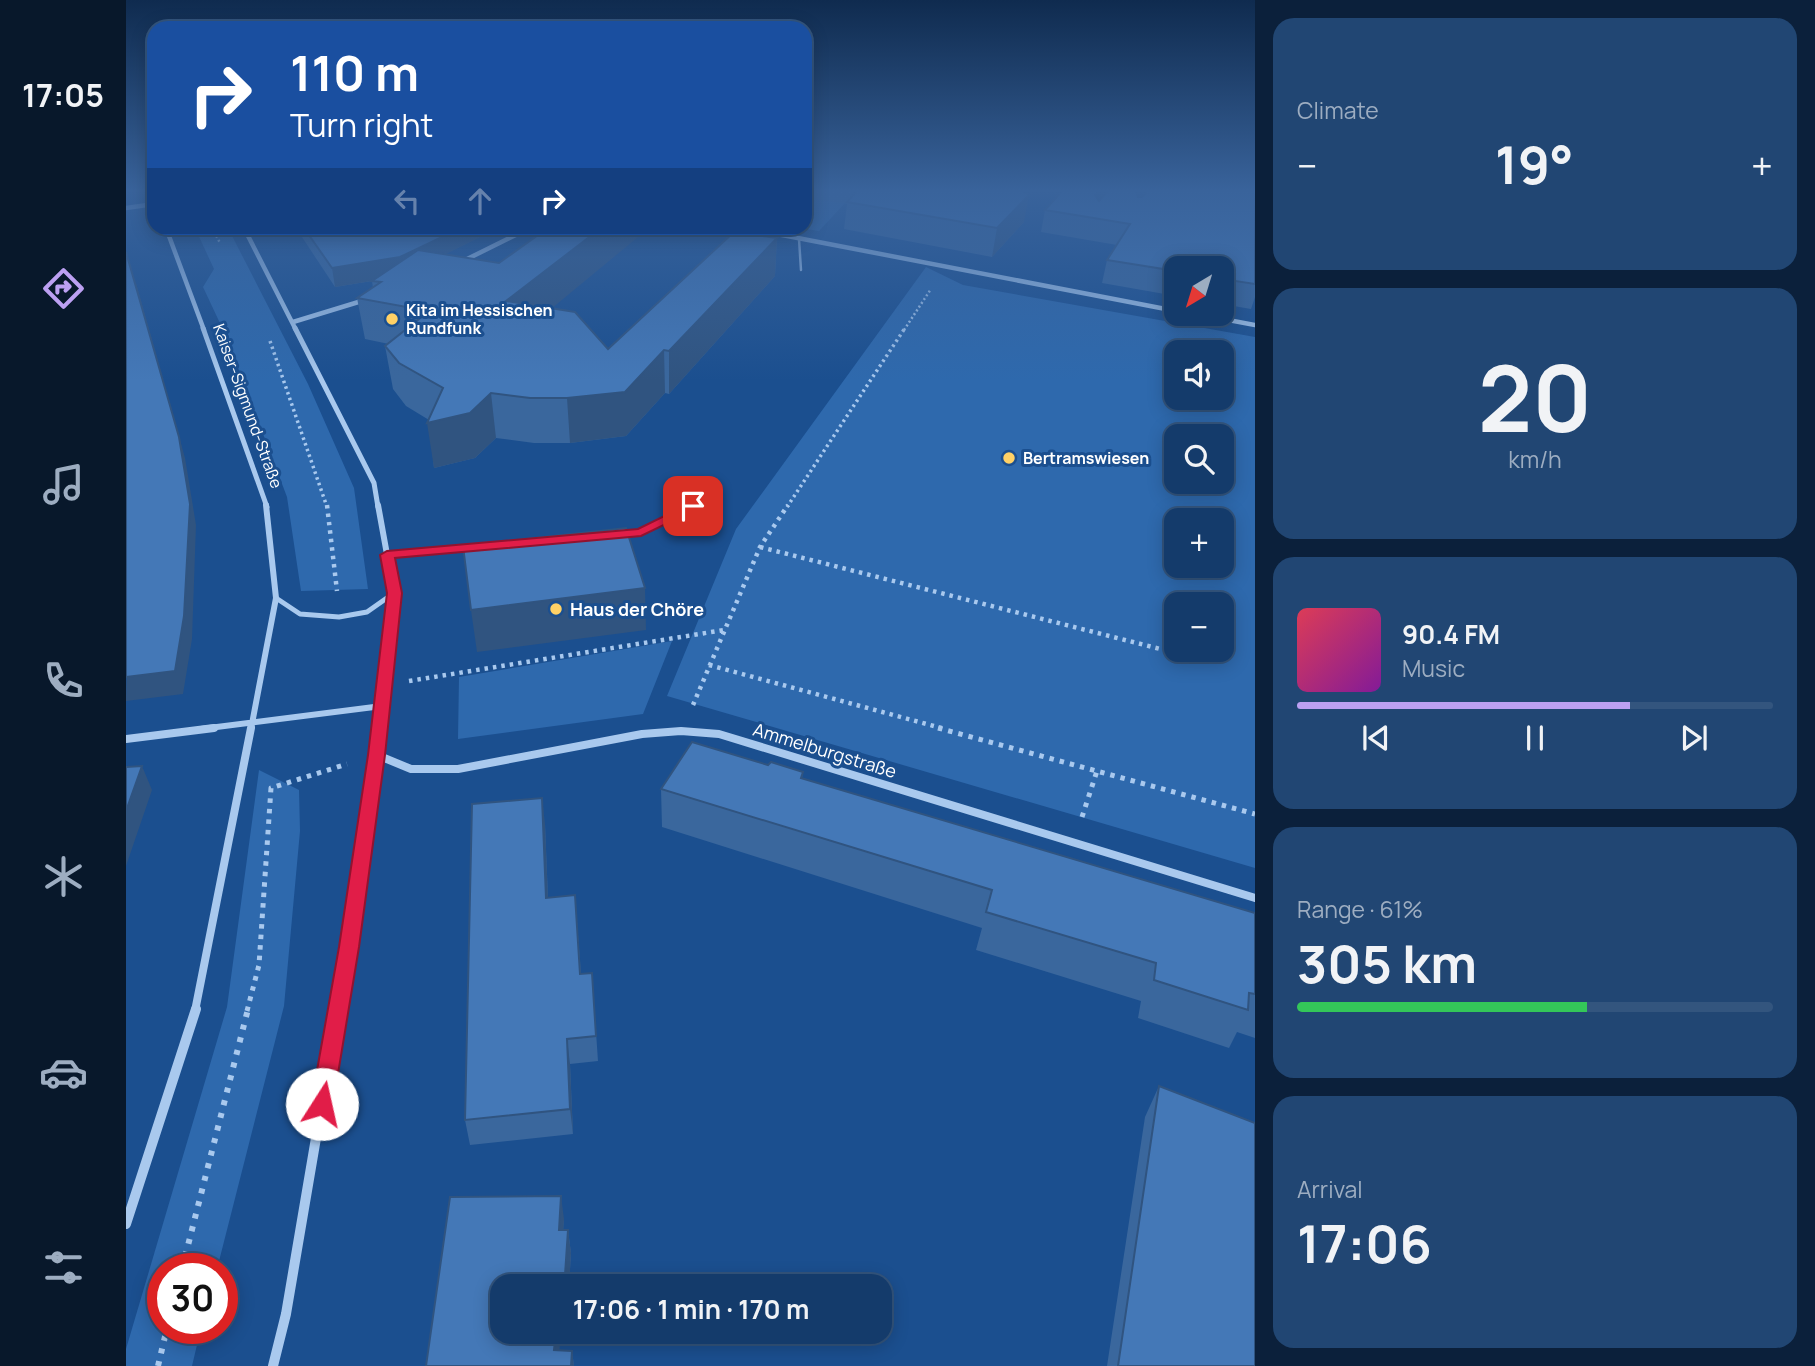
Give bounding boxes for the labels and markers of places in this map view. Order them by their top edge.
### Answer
place label: Kita im Hessischen Rundfunk [406,299,553,339]
marker: Kita im Hessischen Rundfunk [384,311,400,327]
place label: Bertramswiesen [1023,447,1149,469]
marker: Bertramswiesen [1001,450,1017,466]
pin [663,476,723,536]
place label: Haus der Chöre [570,597,704,621]
marker: Haus der Chöre [548,601,564,617]

